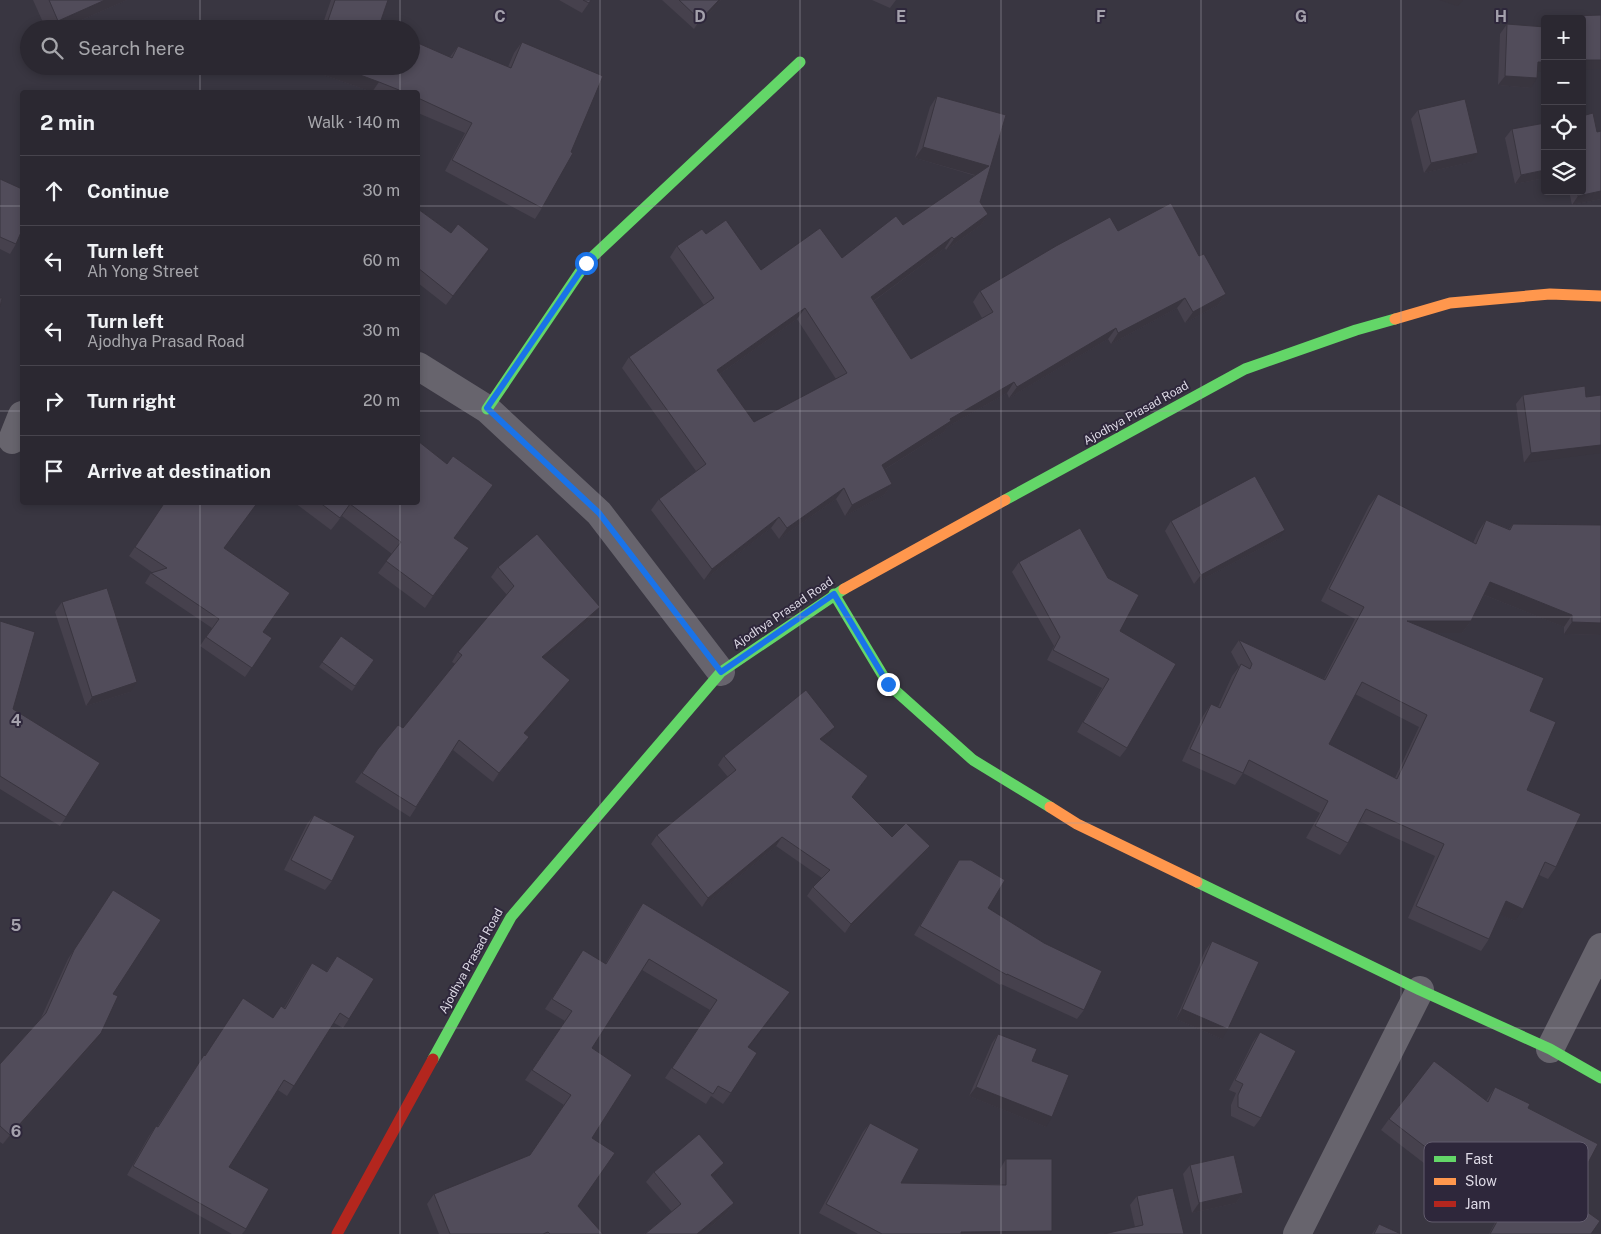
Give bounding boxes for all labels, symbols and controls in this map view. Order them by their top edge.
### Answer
text: C [494,7,506,26]
text: D [694,7,706,26]
text: E [896,7,906,26]
text: F [1096,7,1106,26]
text: G [1295,7,1307,26]
text: H [1495,7,1507,26]
map controls [1541,15,1586,195]
button: + [1541,15,1586,60]
search box [20,20,420,75]
icon: search [38,34,66,62]
text: Search here [78,37,185,59]
button: − [1541,60,1586,105]
button: locate [1541,105,1586,150]
text: 2 min [40,110,95,135]
text: Walk · 140 m [307,113,400,132]
button: layers [1541,150,1586,195]
icon: ahead [40,177,68,205]
text: Continue [87,180,169,202]
text: 30 m [363,181,400,200]
text: Turn left [87,240,164,262]
icon: left [40,247,68,275]
text: 60 m [363,251,400,270]
route start [575,252,598,275]
text: Ah Yong Street [87,262,199,281]
text: Turn left [87,310,164,332]
icon: left [40,317,68,345]
text: 30 m [363,321,400,340]
text: Ajodhya Prasad Road [87,332,245,351]
street label: Ajodhya Prasad Road [1081,378,1191,448]
icon: right [40,387,68,415]
text: Turn right [87,390,176,412]
text: 20 m [363,391,400,410]
icon: arrive [40,457,68,485]
text: Arrive at destination [87,460,271,482]
street label: Ajodhya Prasad Road [730,574,836,652]
route end [877,673,900,696]
text: 4 [11,711,22,730]
street label: Ajodhya Prasad Road [436,906,506,1016]
text: 5 [11,916,22,935]
text: 6 [11,1122,21,1141]
legend [1424,1142,1588,1222]
text: Fast [1465,1151,1493,1167]
text: Slow [1465,1173,1497,1189]
text: Jam [1465,1196,1490,1212]

